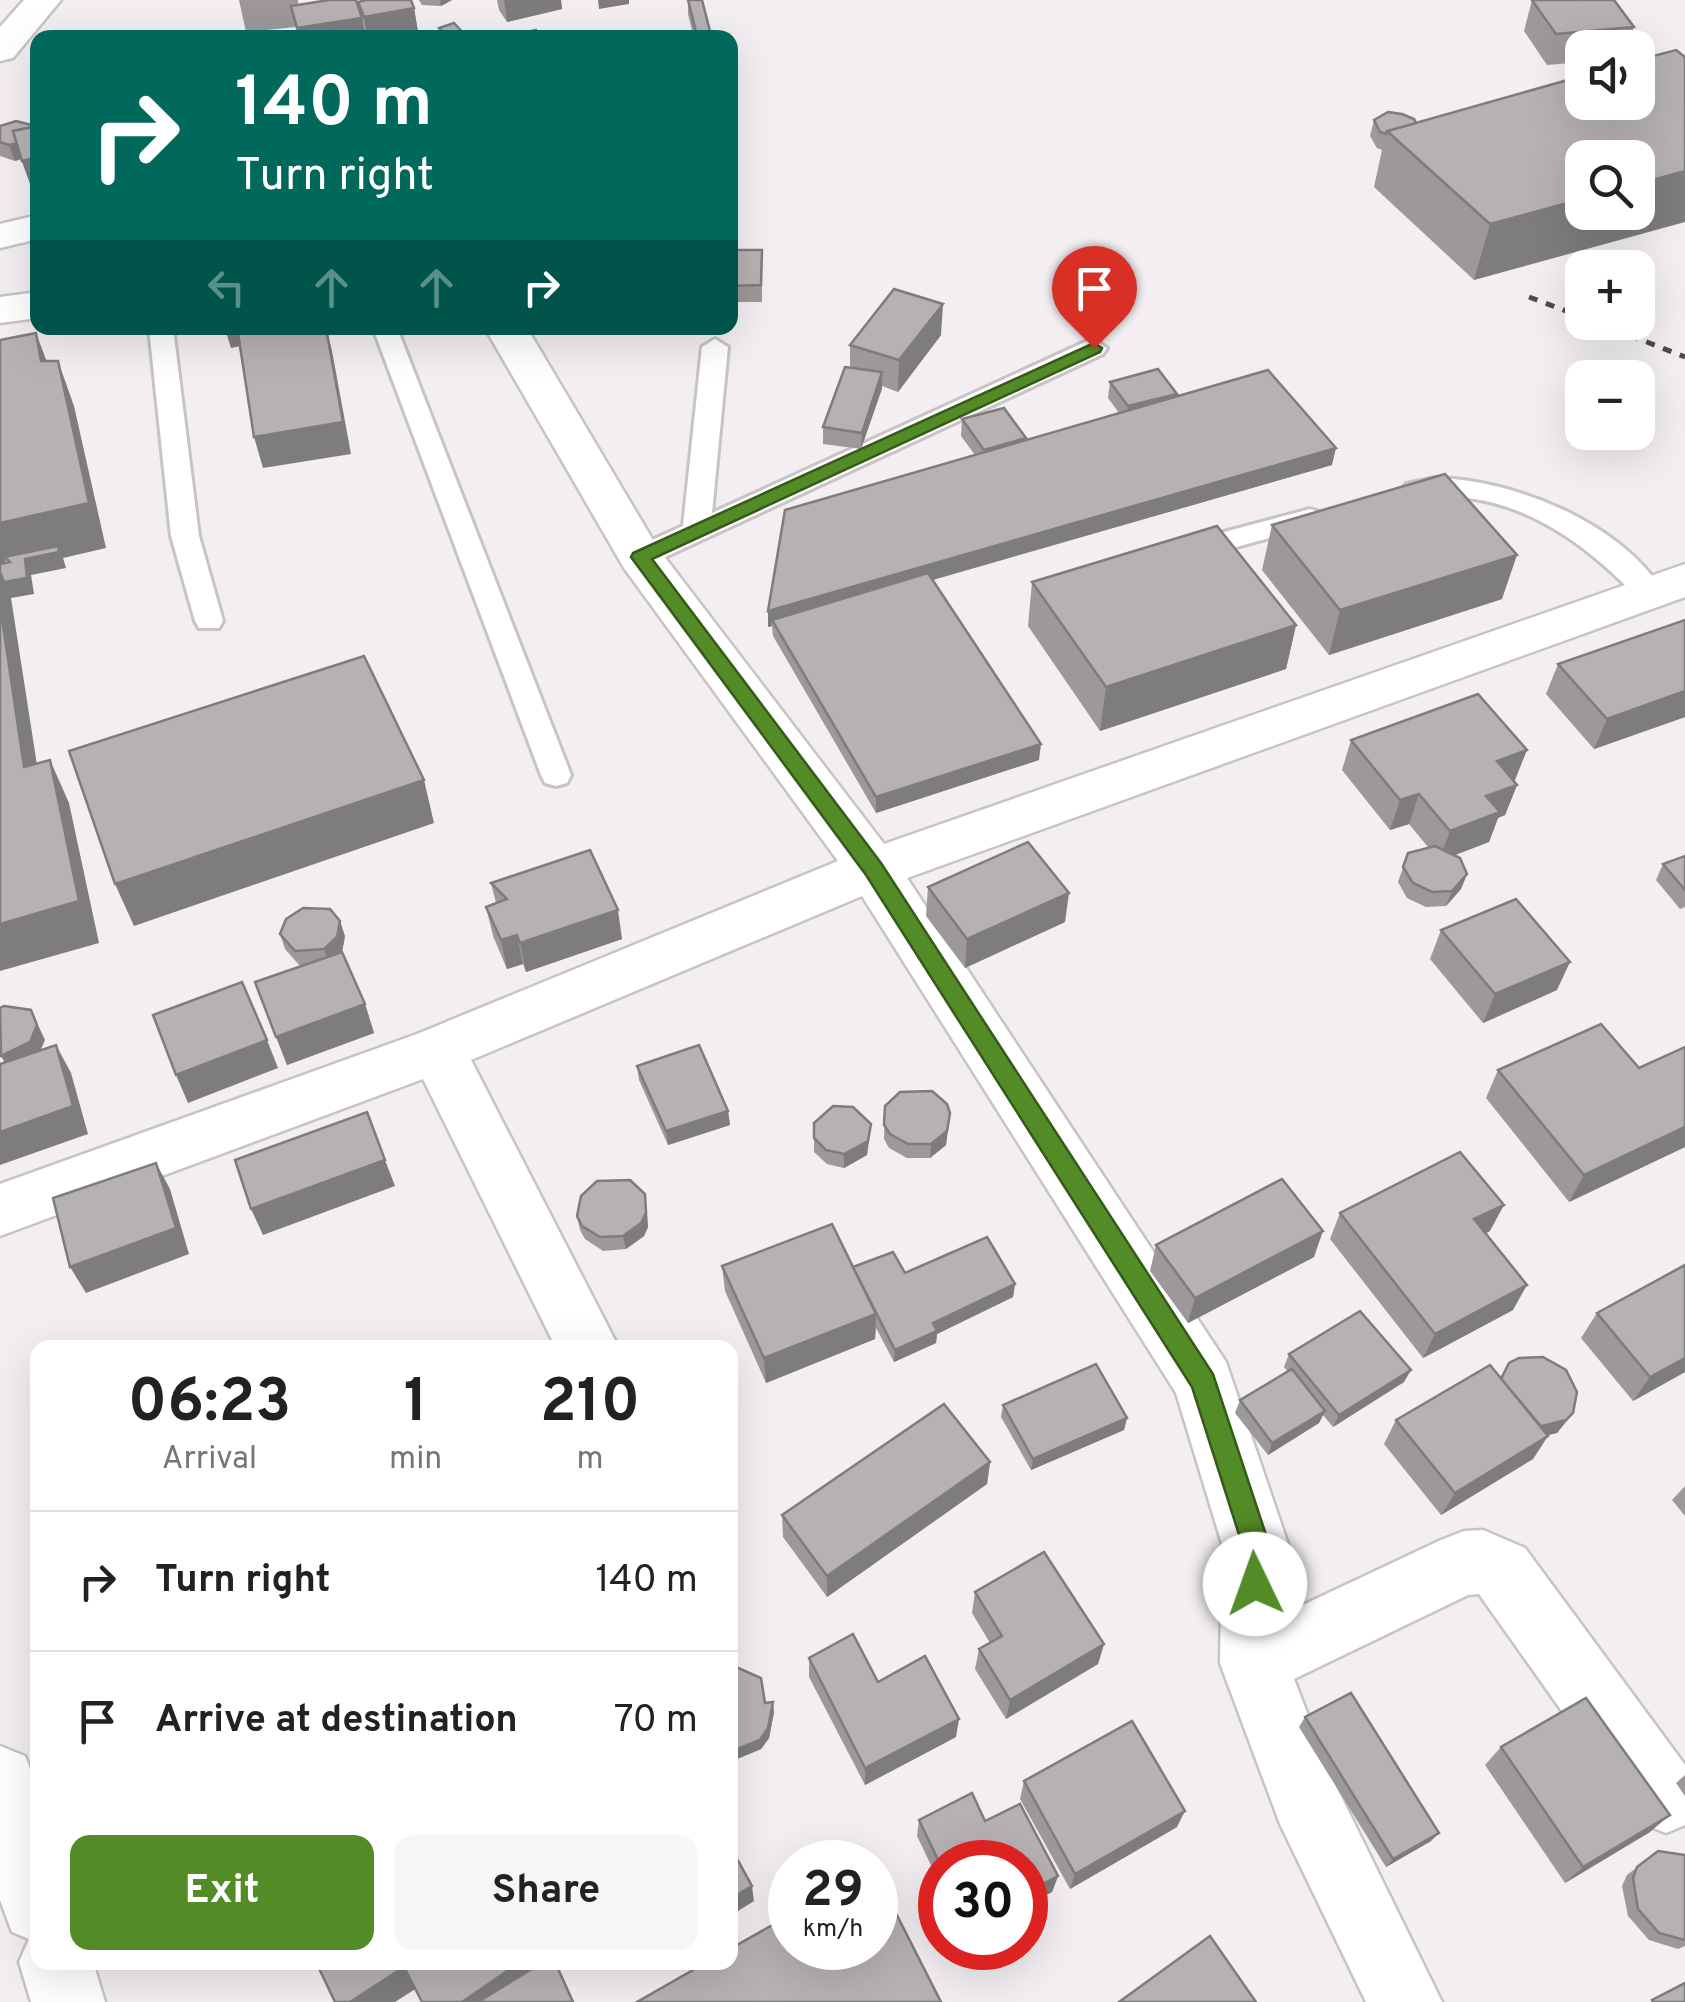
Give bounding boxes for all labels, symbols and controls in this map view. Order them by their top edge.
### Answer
map controls [1565,30,1655,450]
button: sound [1565,30,1655,120]
text: 140 m [235,62,433,151]
icon: right [70,70,200,200]
button: search [1565,140,1655,230]
text: Turn right [235,149,434,206]
pin [1052,246,1137,349]
button: + [1565,250,1655,340]
icon: left [199,260,254,315]
icon: ahead [304,260,359,315]
icon: ahead [409,260,464,315]
icon: right [514,260,569,315]
icon: arrive [1067,261,1122,316]
button: − [1565,360,1655,450]
text: 06:23 [128,1367,291,1443]
text: 1 [404,1367,428,1443]
text: 210 [540,1367,640,1443]
text: Arrival [162,1440,257,1480]
text: min [389,1440,442,1480]
text: m [577,1440,604,1480]
position arrow [1203,1532,1307,1636]
icon: right [70,1554,125,1609]
text: Turn right [155,1557,330,1606]
text: 140 m [595,1557,698,1606]
icon: arrive [70,1694,125,1749]
text: Arrive at destination [155,1697,518,1746]
text: 70 m [614,1697,698,1746]
button: Exit [70,1835,374,1950]
button: Share [394,1835,698,1950]
speed limit sign: 30 [918,1840,1048,1970]
text: 29 [802,1861,864,1924]
text: km/h [803,1914,863,1946]

